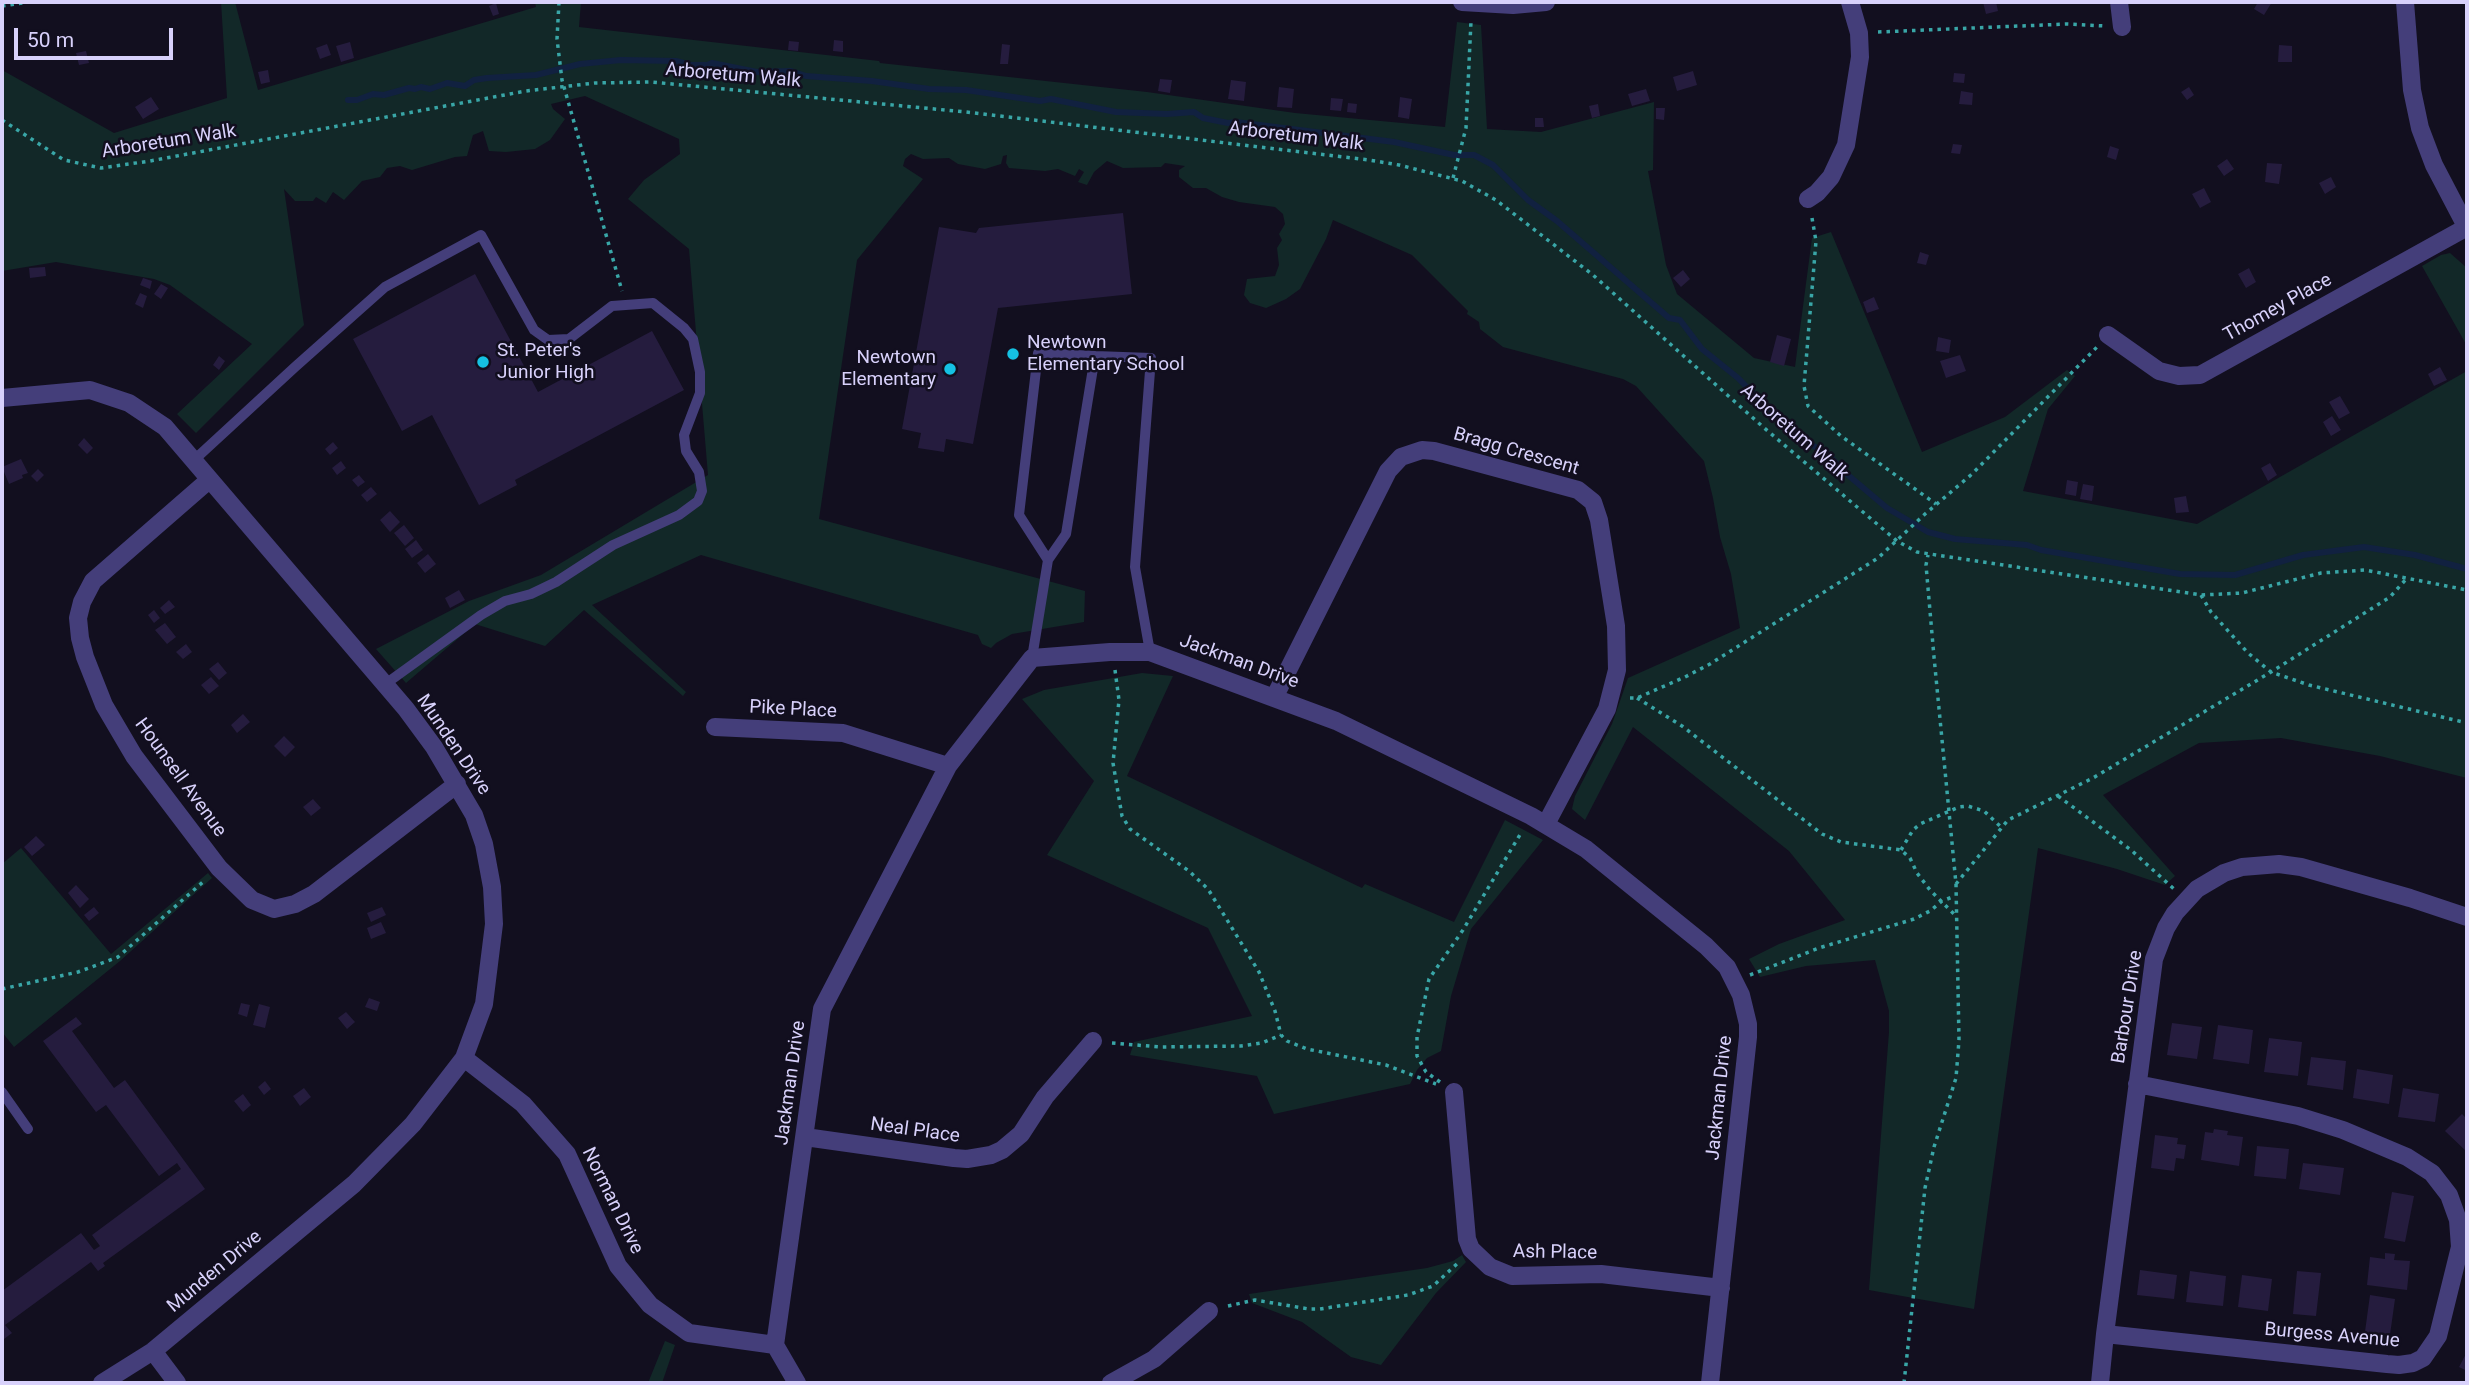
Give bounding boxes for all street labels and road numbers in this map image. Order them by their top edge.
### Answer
street label: Arboretum Walk [664,59,802,93]
street label: Arboretum Walk [1227,117,1365,157]
street label: Arboretum Walk [100,120,238,164]
street label: Thomey Place [2220,269,2336,347]
street label: Arboretum Walk [1735,380,1853,486]
street label: Bragg Crescent [1451,423,1581,481]
street label: Jackman Drive [1176,630,1302,694]
street label: Munden Drive [411,690,495,800]
street label: Pike Place [749,696,837,724]
street label: Hounsell Avenue [129,714,231,842]
street label: Barbour Drive [2108,949,2148,1065]
street label: Jackman Drive [771,1019,811,1147]
street label: Jackman Drive [1702,1035,1738,1161]
street label: Neal Place [869,1113,961,1149]
street label: Norman Drive [576,1144,648,1258]
street label: Munden Drive [163,1226,267,1318]
street label: Ash Place [1513,1241,1597,1265]
street label: Burgess Avenue [2263,1319,2401,1353]

